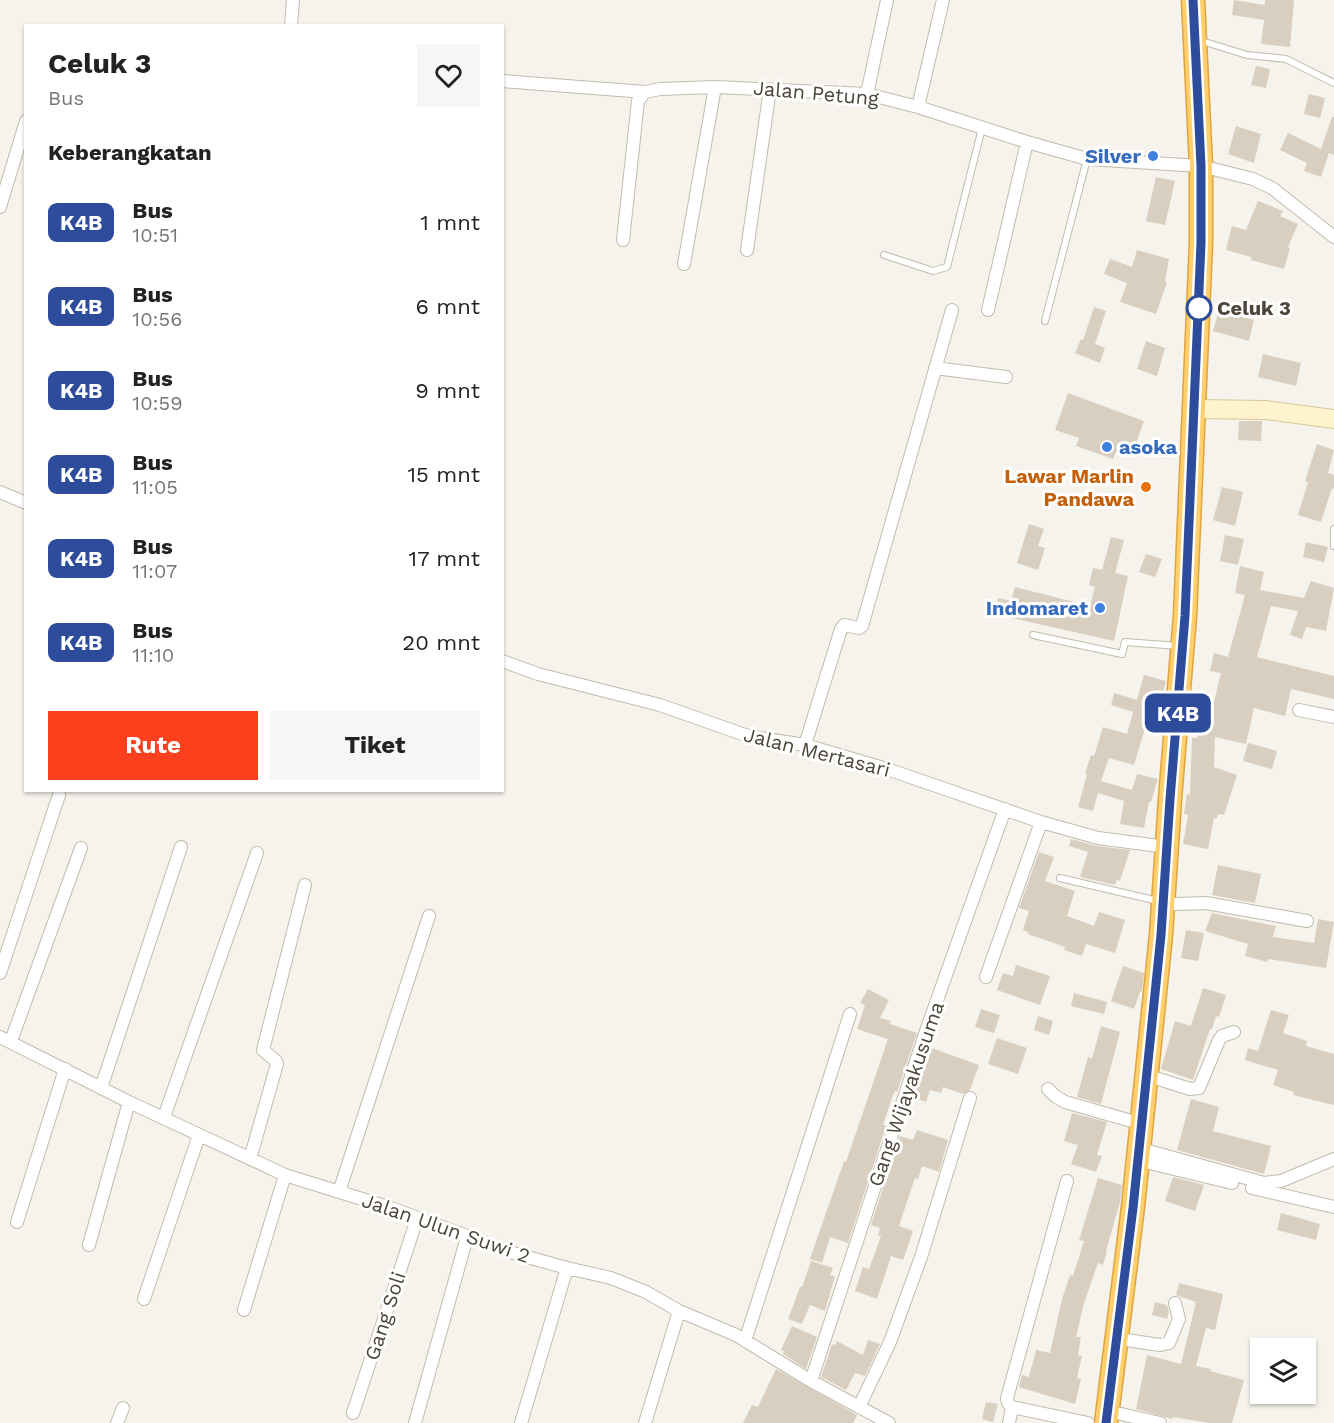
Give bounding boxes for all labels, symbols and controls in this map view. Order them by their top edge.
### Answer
button: heart [417,44,480,107]
text: Celuk 3 [48,47,151,80]
street label: Jalan Petung [752,76,880,110]
text: Bus [48,86,84,110]
text: Keberangkatan [48,140,212,165]
place label: Silver [1085,144,1141,168]
marker: Silver [1146,149,1160,163]
text: Bus [132,198,173,223]
text: K4B [60,210,102,235]
text: 1 mnt [420,210,480,235]
text: 10:51 [132,223,178,247]
text: Bus [132,282,173,307]
text: K4B [60,294,102,319]
text: 6 mnt [415,294,480,319]
marker: Celuk 3 [1186,295,1212,321]
place label: Celuk 3 [1217,296,1291,320]
text: 10:56 [132,307,182,331]
text: Bus [132,366,173,391]
text: K4B [60,378,102,403]
text: 9 mnt [415,378,480,403]
text: 10:59 [132,391,183,415]
place label: asoka [1119,435,1178,459]
marker: asoka [1100,440,1114,454]
text: Bus [132,450,173,475]
text: K4B [60,462,102,487]
text: 15 mnt [407,462,480,487]
place label: Lawar Marlin Pandawa [1004,464,1134,511]
text: 11:05 [132,475,178,499]
marker: Lawar Marlin Pandawa [1139,480,1153,494]
text: Bus [132,534,173,559]
text: K4B [60,546,102,571]
text: 17 mnt [409,546,480,571]
text: 11:07 [132,559,177,583]
place label: Indomaret [986,596,1088,620]
marker: Indomaret [1093,601,1107,615]
text: Bus [132,618,173,643]
text: K4B [60,630,102,655]
text: 20 mnt [402,630,480,655]
text: 11:10 [132,643,174,667]
line badge: K4B [1144,694,1212,732]
text: K4B [1157,701,1199,726]
button: Rute [48,711,258,780]
button: Tiket [270,711,480,780]
street label: Jalan Mertasari [741,722,893,782]
street label: Gang Wijayakusuma [863,998,949,1190]
street label: Jalan Ulun Suwi 2 [359,1188,533,1268]
street label: Gang Soli [359,1269,411,1363]
map controls [1250,1338,1316,1404]
button: layers [1250,1338,1316,1404]

